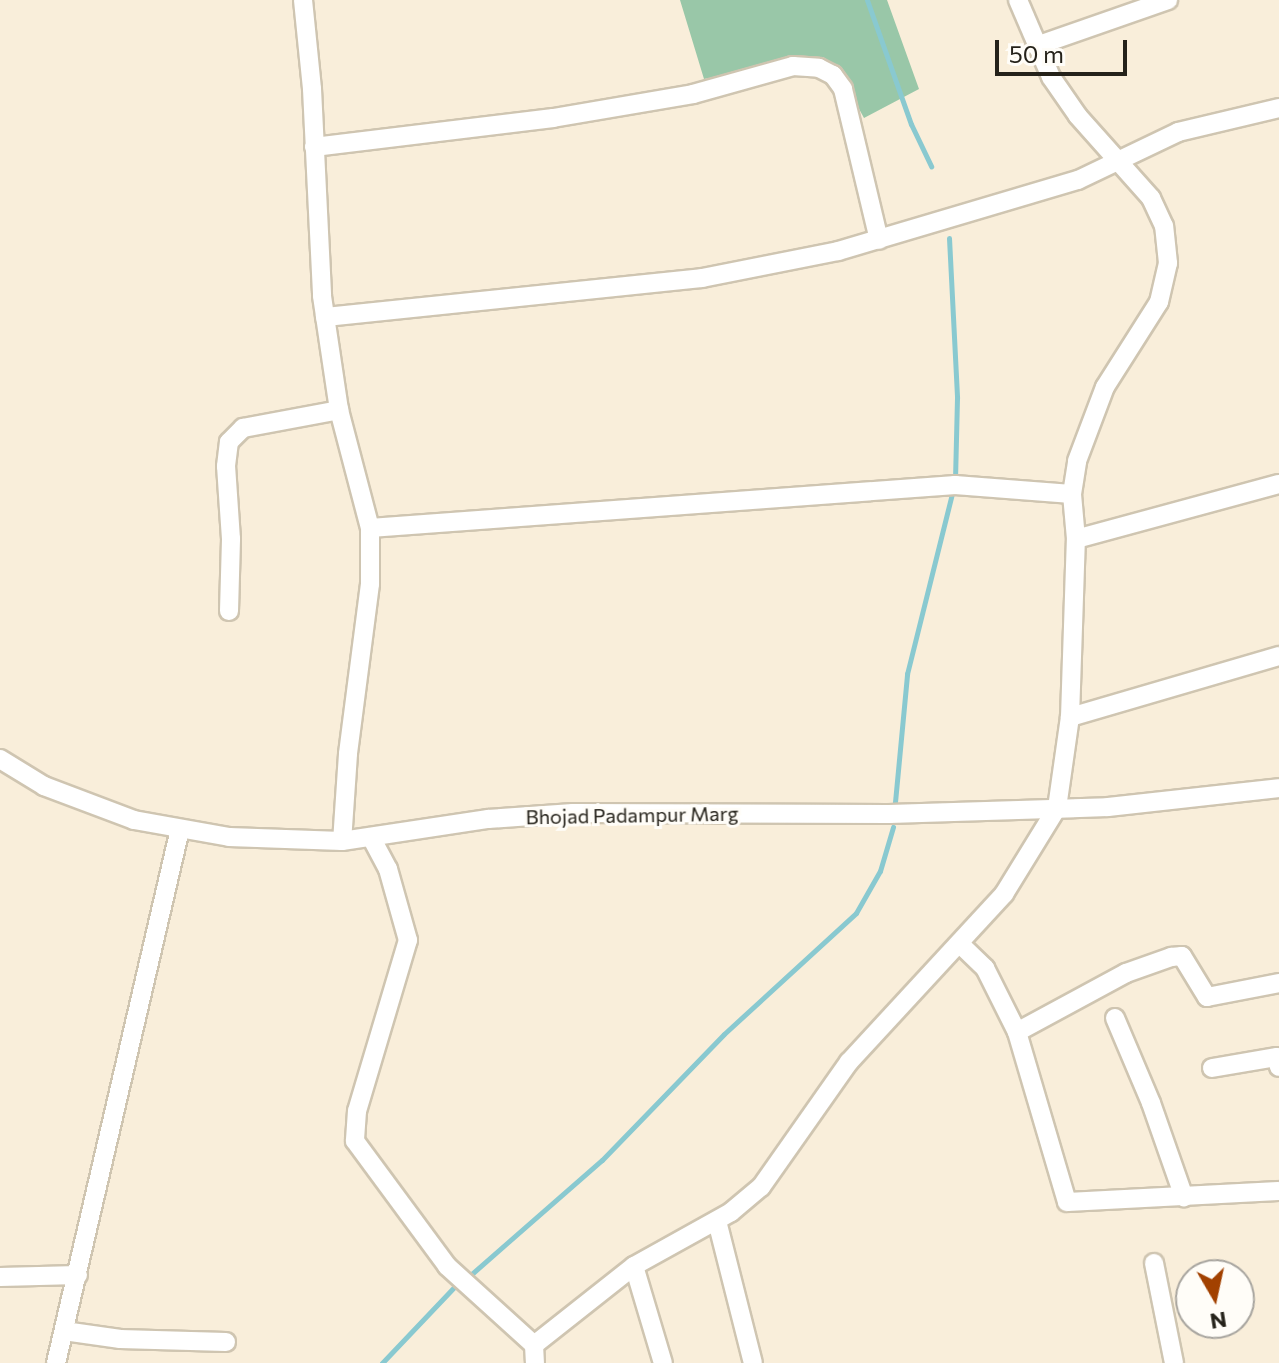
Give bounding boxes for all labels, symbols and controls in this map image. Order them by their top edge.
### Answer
scale bar [999,24,1131,74]
text: 50 m [1009,39,1064,68]
street label: Bhojad Padampur Marg [525,801,739,829]
north arrow [1175,1259,1255,1339]
text: N [1208,1307,1229,1336]

